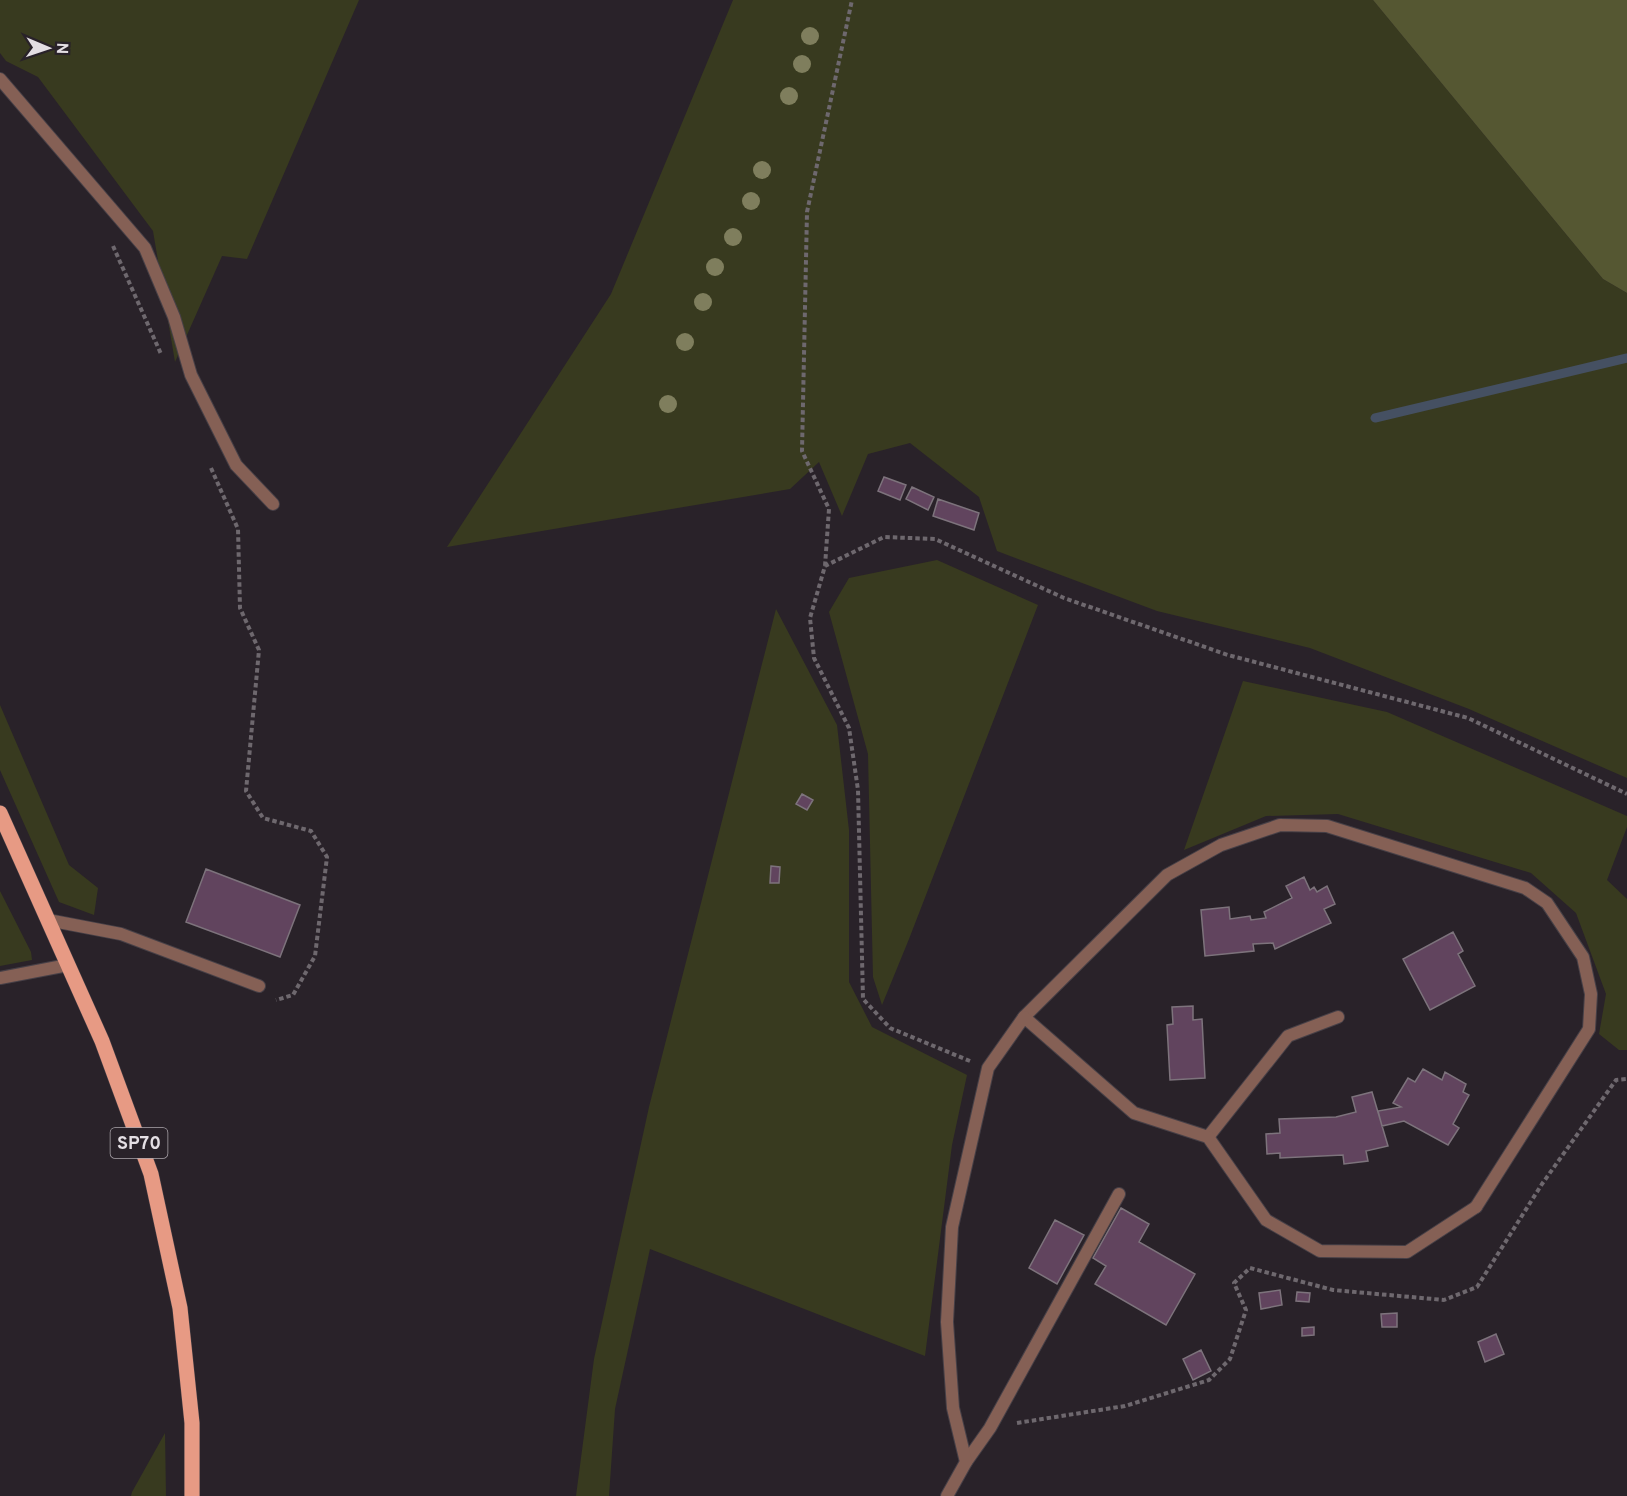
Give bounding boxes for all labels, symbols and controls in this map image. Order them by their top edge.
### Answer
north arrow [18,18,78,78]
text: N [51,42,71,55]
road number: SP70 [110,1128,168,1158]

